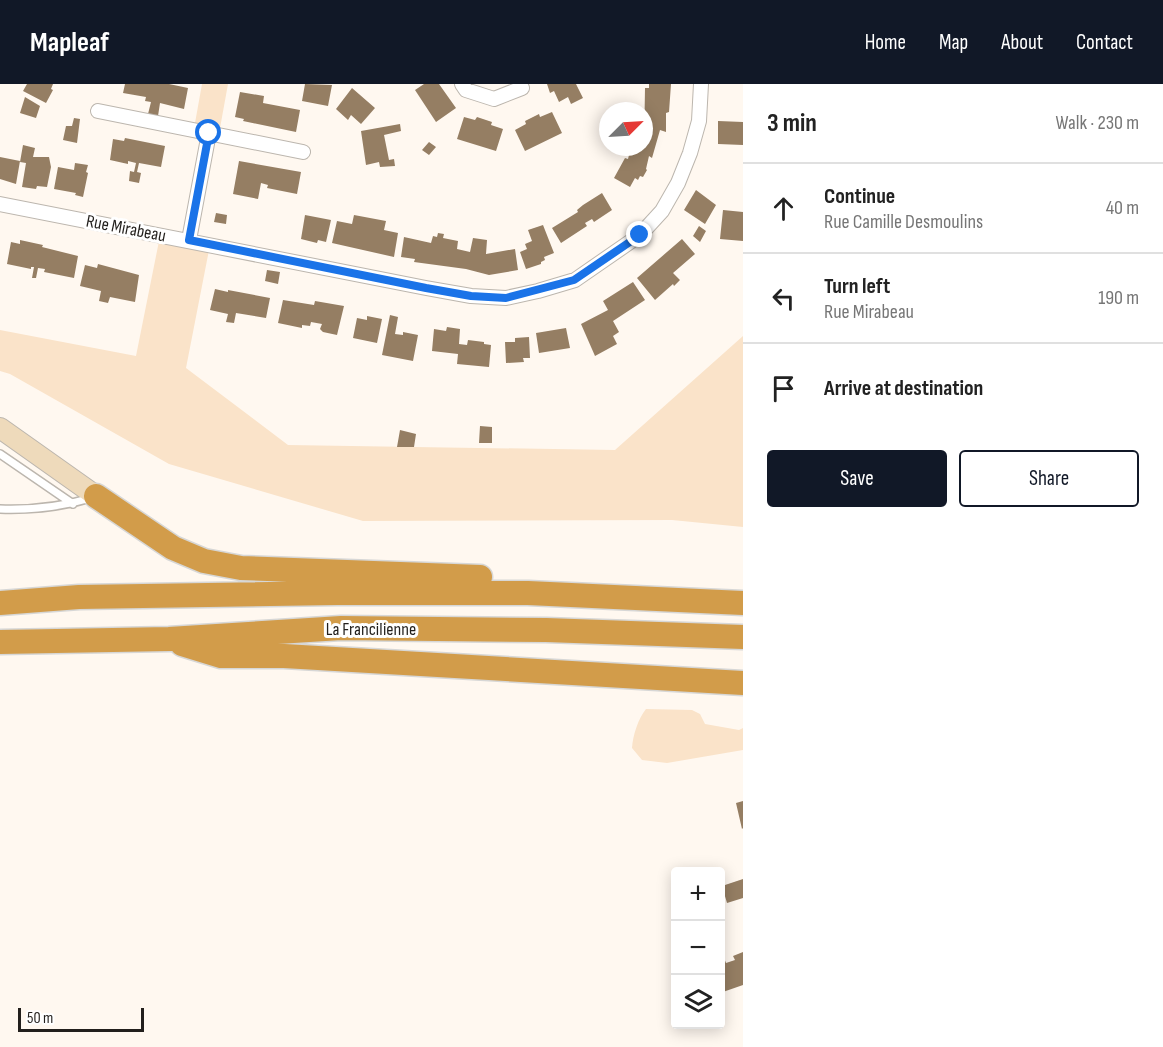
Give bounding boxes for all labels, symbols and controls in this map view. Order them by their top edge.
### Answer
text: Mapleaf [30,26,109,59]
text: Home [865,30,906,55]
text: Map [939,30,968,55]
text: About [1001,30,1043,55]
text: Contact [1076,30,1133,55]
north arrow [599,102,653,156]
text: 3 min [767,108,817,139]
text: Walk · 230 m [1056,111,1139,135]
route start [195,119,221,145]
text: Continue [824,183,895,210]
icon: ahead [767,192,800,225]
text: 40 m [1106,196,1139,220]
street label: Rue Mirabeau [84,210,168,247]
text: Rue Camille Desmoulins [824,210,983,234]
route end [626,221,652,247]
text: Turn left [824,273,890,300]
icon: left [767,282,800,315]
text: 190 m [1098,286,1139,310]
text: Rue Mirabeau [824,300,914,324]
icon: arrive [767,372,800,405]
text: Arrive at destination [824,375,983,402]
button: Save [767,450,947,507]
button: Share [959,450,1139,507]
street label: La Francilienne [326,619,416,640]
map controls [671,867,725,1029]
button: + [671,867,725,921]
button: − [671,921,725,975]
button: layers [671,975,725,1029]
scale bar [18,1005,144,1032]
text: 50 m [27,1009,53,1028]

